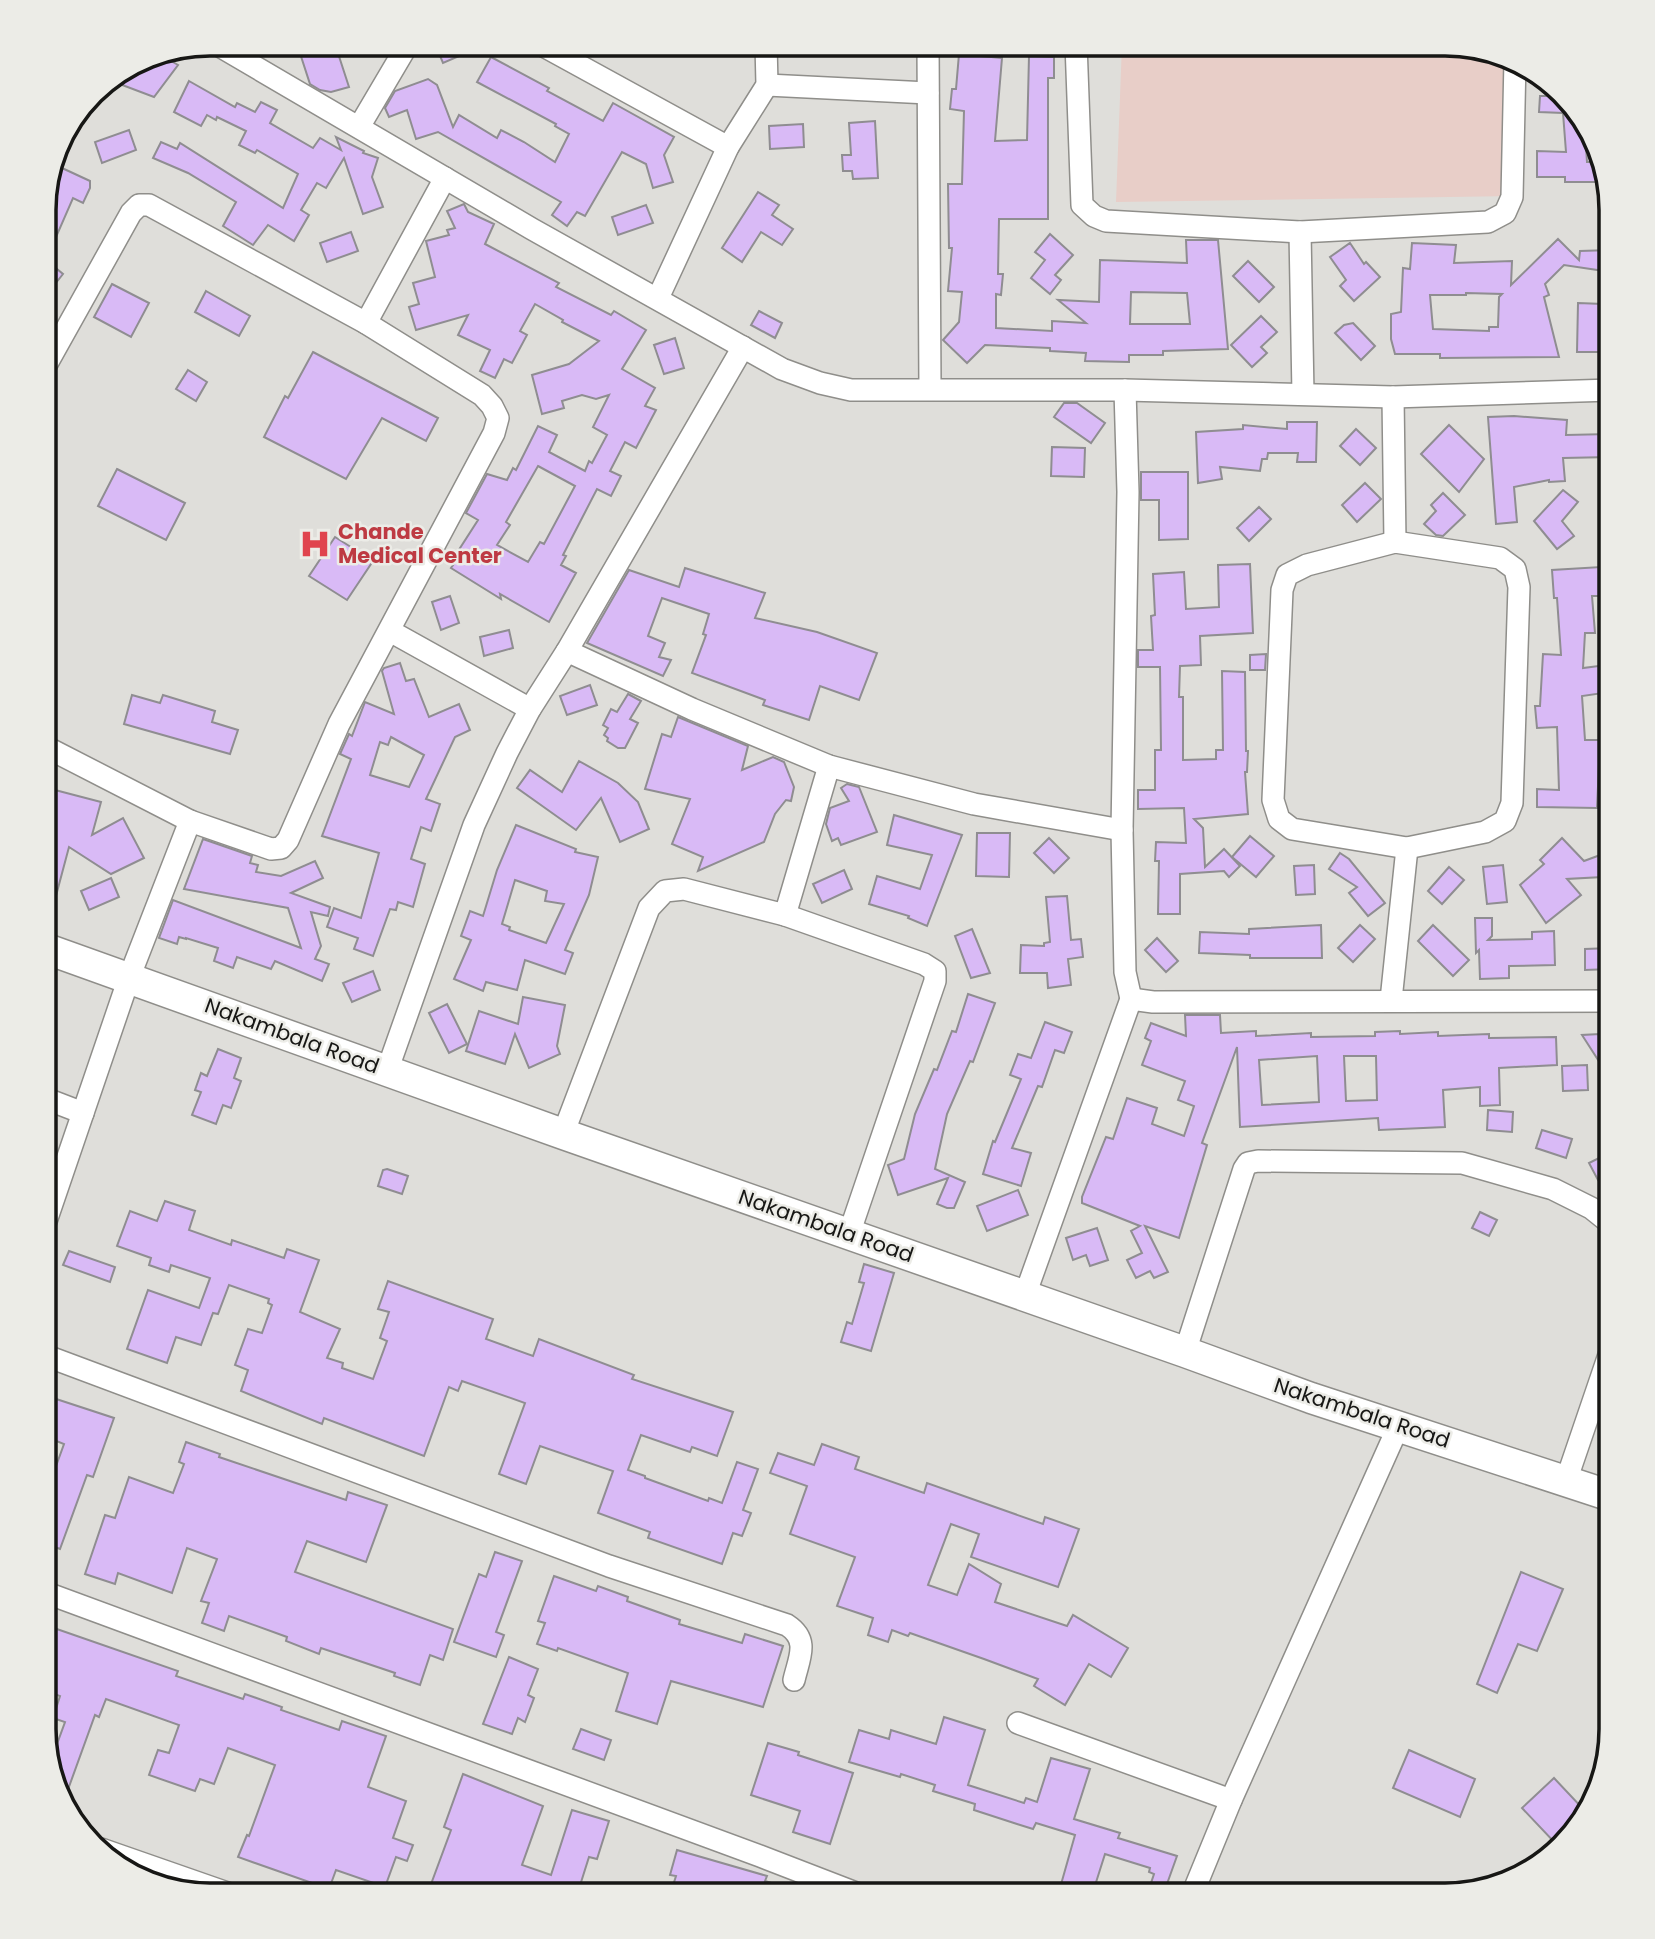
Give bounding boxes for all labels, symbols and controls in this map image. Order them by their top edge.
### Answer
place label: Chande Medical Center [338,517,502,570]
hospital icon: Chande Medical Center [298,527,332,561]
street label: Nakambala Road [201,991,383,1081]
street label: Nakambala Road [735,1182,918,1269]
street label: Nakambala Road [1270,1370,1454,1455]

